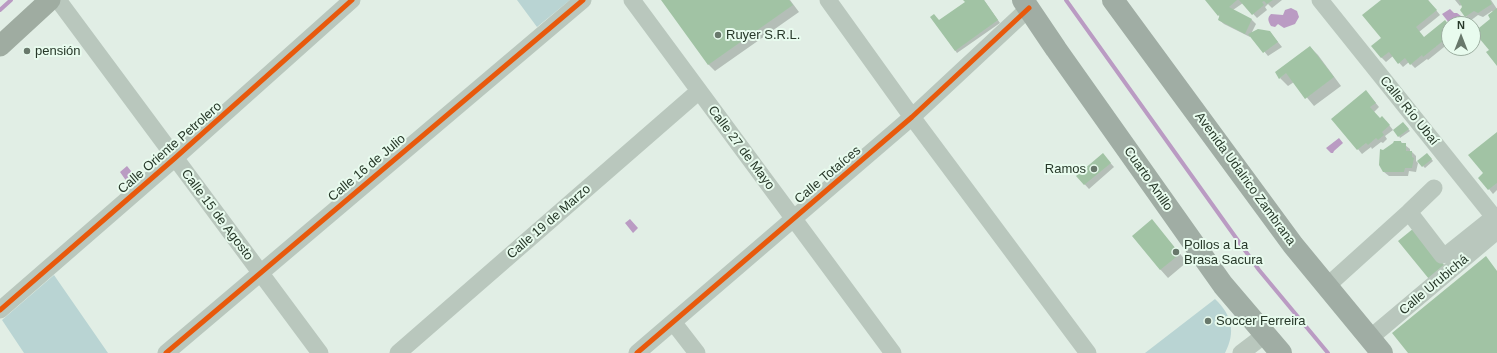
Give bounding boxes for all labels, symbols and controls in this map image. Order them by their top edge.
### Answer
north arrow [1441,16,1481,56]
text: N [1457,19,1465,31]
place label: Ruyer S.R.L. [726,27,800,43]
marker: Ruyer S.R.L. [713,30,723,40]
place label: pensión [35,43,81,59]
marker: pensión [22,46,32,56]
street label: Calle Río Ubaí [1376,73,1442,149]
street label: Calle Oriente Petrolero [115,99,225,197]
street label: Calle 27 de Mayo [704,103,778,193]
street label: Avenida Udalrico Zambrana [1191,109,1299,249]
street label: Calle 16 de Julio [325,131,409,205]
street label: Calle Totaíces [792,143,864,207]
street label: Cuarto Anillo [1120,144,1176,214]
place label: Ramos [1045,161,1086,177]
marker: Ramos [1089,164,1099,174]
street label: Calle 15 de Agosto [178,166,256,264]
street label: Calle 19 de Marzo [504,182,594,262]
place label: Pollos a La Brasa Sacura [1184,237,1263,268]
marker: Pollos a La Brasa Sacura [1171,247,1181,257]
street label: Calle Urubichá [1396,252,1472,318]
place label: Soccer Ferreira [1216,313,1306,329]
marker: Soccer Ferreira [1203,316,1213,326]

